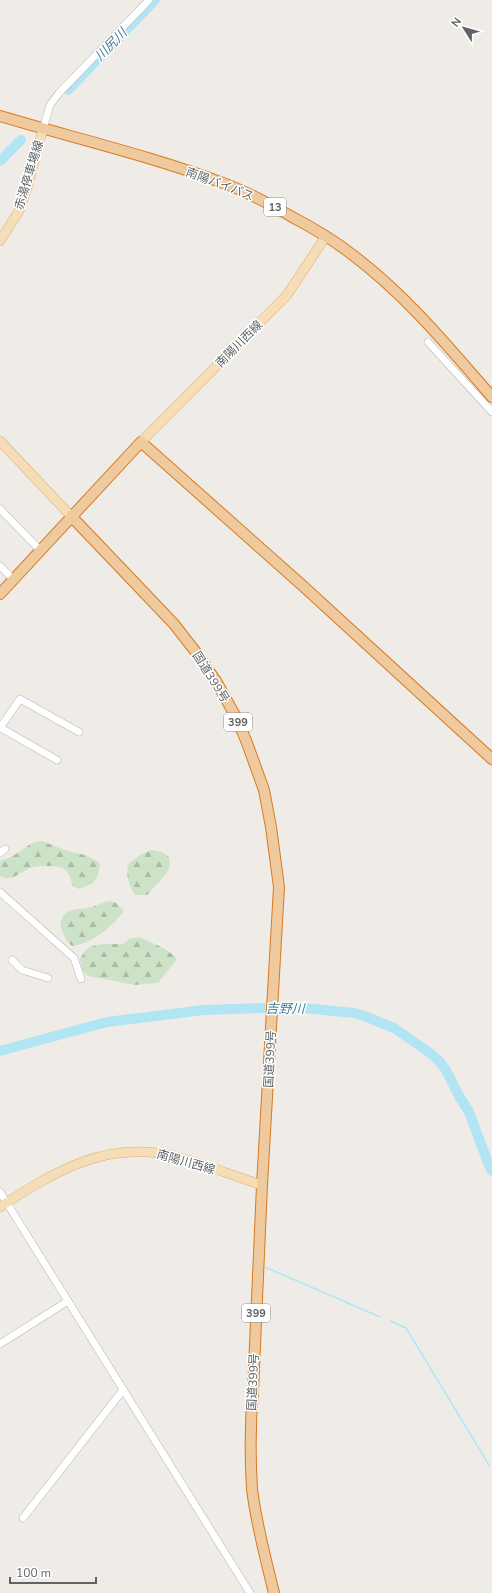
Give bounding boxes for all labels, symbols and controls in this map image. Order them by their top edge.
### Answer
north arrow [444,8,484,48]
text: N [448,14,465,30]
water label: 川尻川 [91,23,132,65]
street label: 赤湯停車場線 [11,138,47,212]
street label: 南陽バイパス [184,164,256,204]
road number: 13 [264,198,286,216]
street label: 南陽川西線 [212,317,266,371]
street label: 国道399号 [189,648,233,706]
road number: 399 [224,713,252,731]
water label: 吉野川 [265,1000,307,1018]
street label: 国道399号 [261,1030,279,1088]
street label: 南陽川西線 [155,1146,217,1178]
road number: 399 [242,1304,270,1322]
street label: 国道399号 [244,1353,262,1411]
scale bar [10,1559,96,1585]
text: 100 m [16,1565,51,1581]

